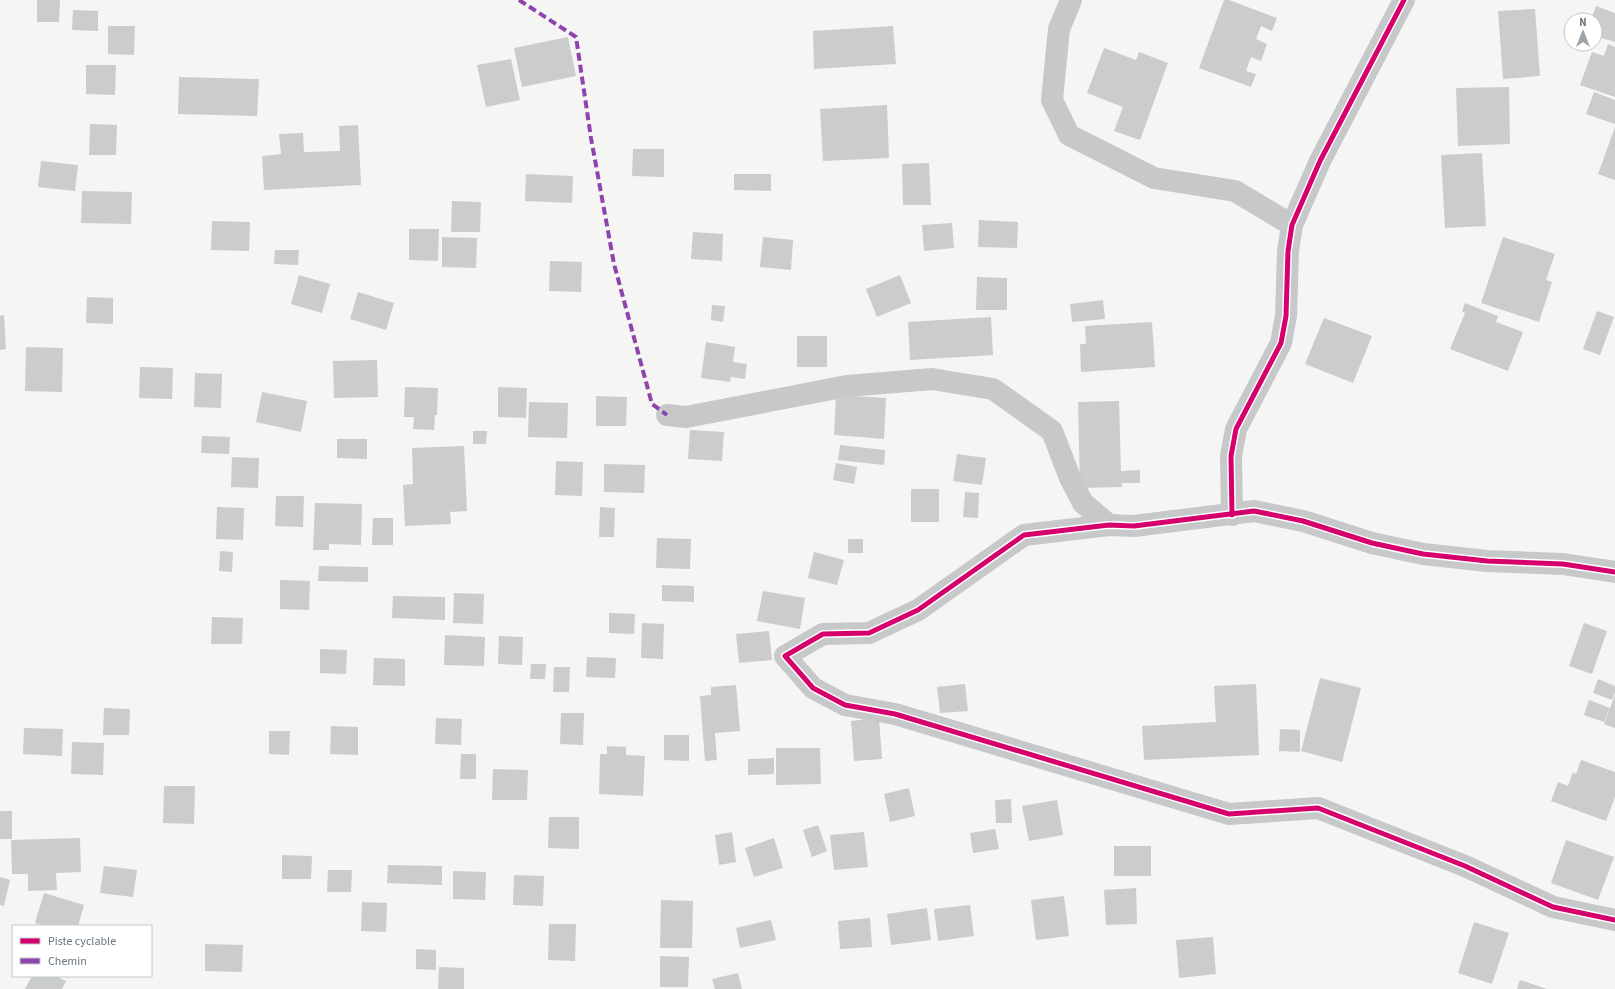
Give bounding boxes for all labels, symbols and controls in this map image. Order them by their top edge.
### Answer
north arrow [1563,12,1603,52]
text: N [1579,15,1587,30]
legend [12,925,152,977]
text: Piste cyclable [48,933,116,950]
text: Chemin [48,953,87,970]

